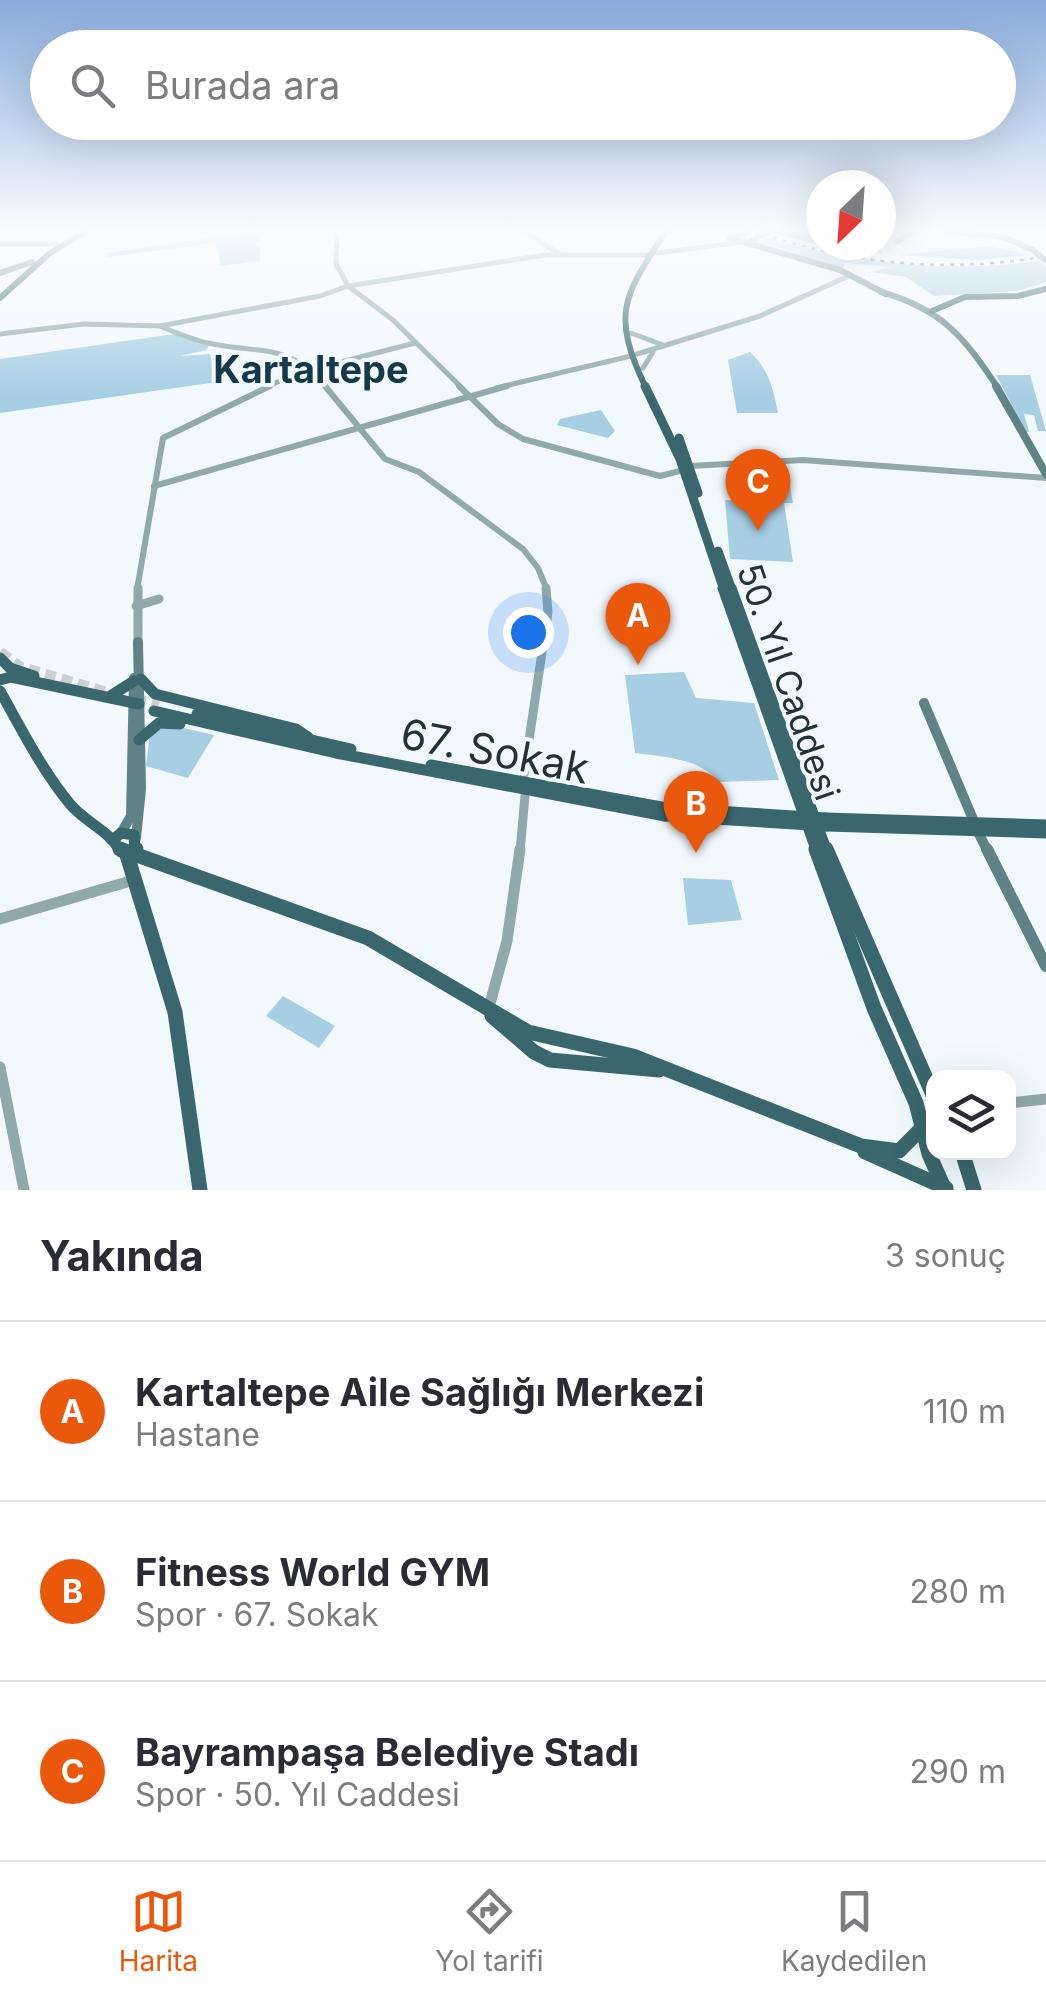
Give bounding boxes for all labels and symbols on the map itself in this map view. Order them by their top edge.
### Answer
north arrow [806,170,896,260]
district label: Kartaltepe [213,346,409,392]
pin: C [726,448,790,531]
street label: 50. Yıl Caddesi [729,558,849,805]
pin: A [606,582,670,665]
your location [503,607,554,658]
street label: 67. Sokak [397,707,593,794]
pin: B [664,770,728,853]

